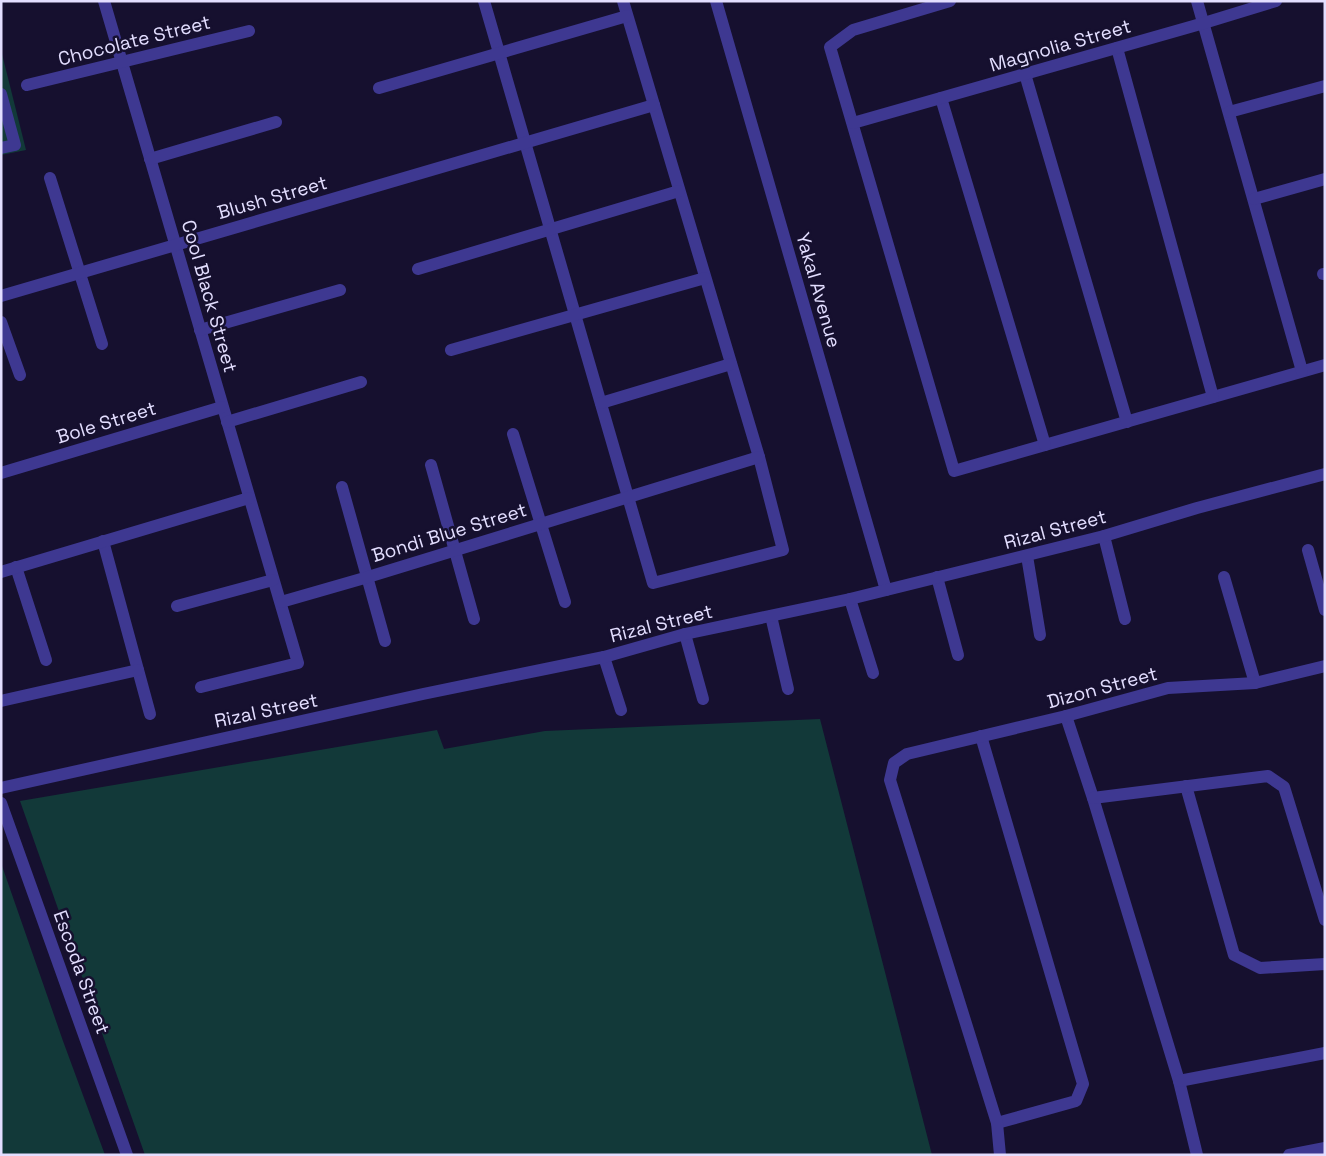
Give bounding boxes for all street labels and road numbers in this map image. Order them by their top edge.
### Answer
street label: Chocolate Street [55,9,213,72]
street label: Magnolia Street [987,13,1134,78]
street label: Blush Street [214,170,330,225]
street label: Cool Black Street [176,217,243,375]
street label: Yakal Avenue [790,230,847,350]
street label: Bole Street [53,395,159,450]
street label: Bondi Blue Street [369,497,530,568]
street label: Rizal Street [1001,504,1109,555]
street label: Rizal Street [607,599,715,648]
street label: Dizon Street [1044,661,1160,714]
street label: Rizal Street [212,687,320,734]
street label: Escoda Street [48,907,115,1037]

